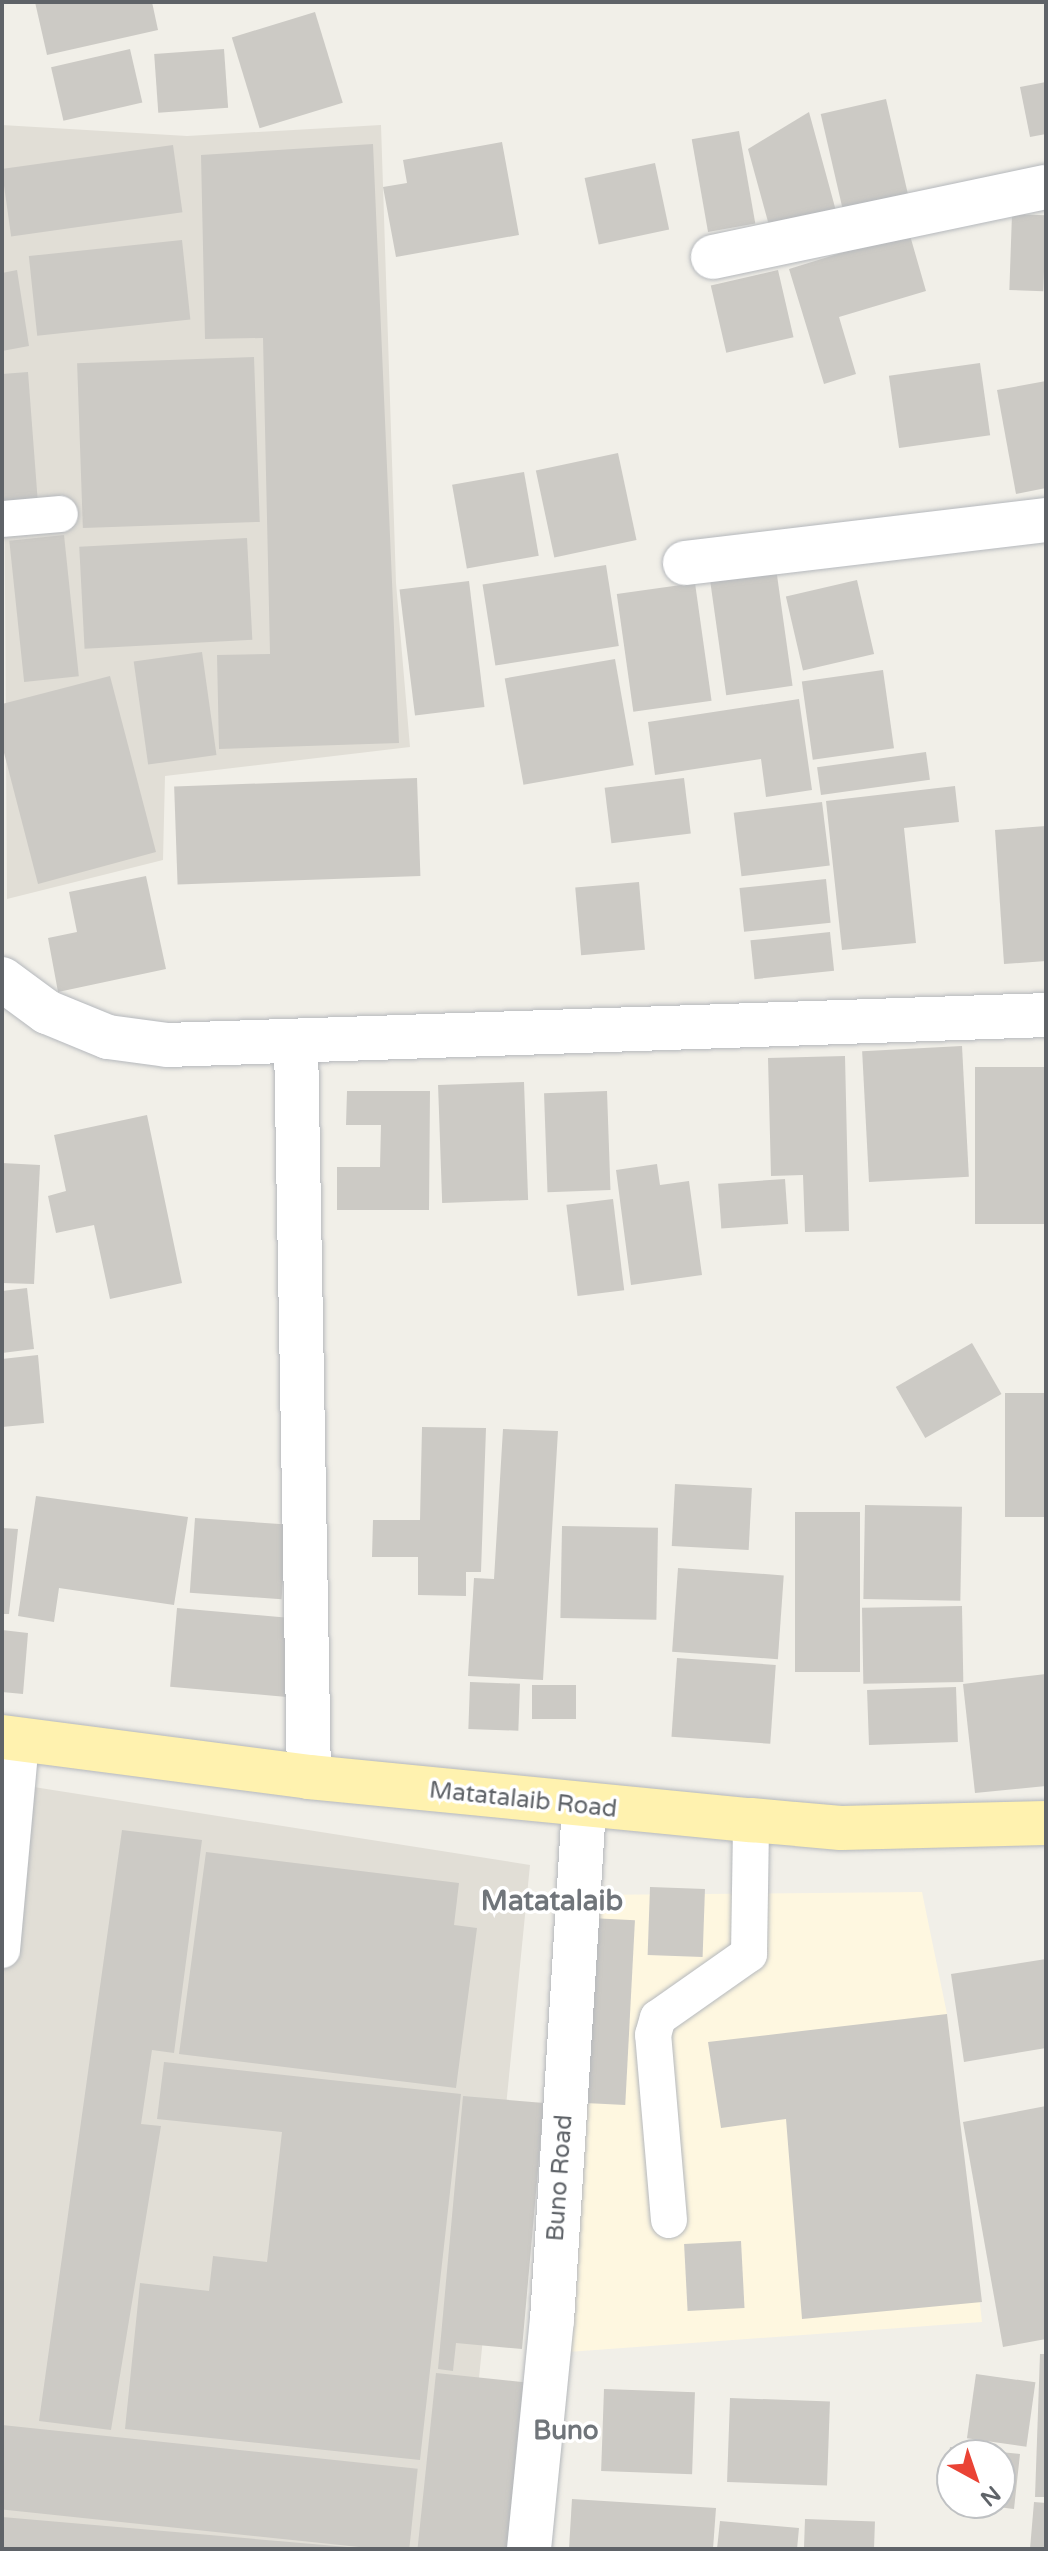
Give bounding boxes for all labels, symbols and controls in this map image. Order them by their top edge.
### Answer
street label: Matatalaib Road [428,1776,618,1824]
district label: Matatalaib [481,1884,623,1918]
street label: Buno Road [541,2114,579,2242]
district label: Buno [533,2415,599,2447]
north arrow [936,2439,1016,2519]
text: N [975,2480,1005,2511]

